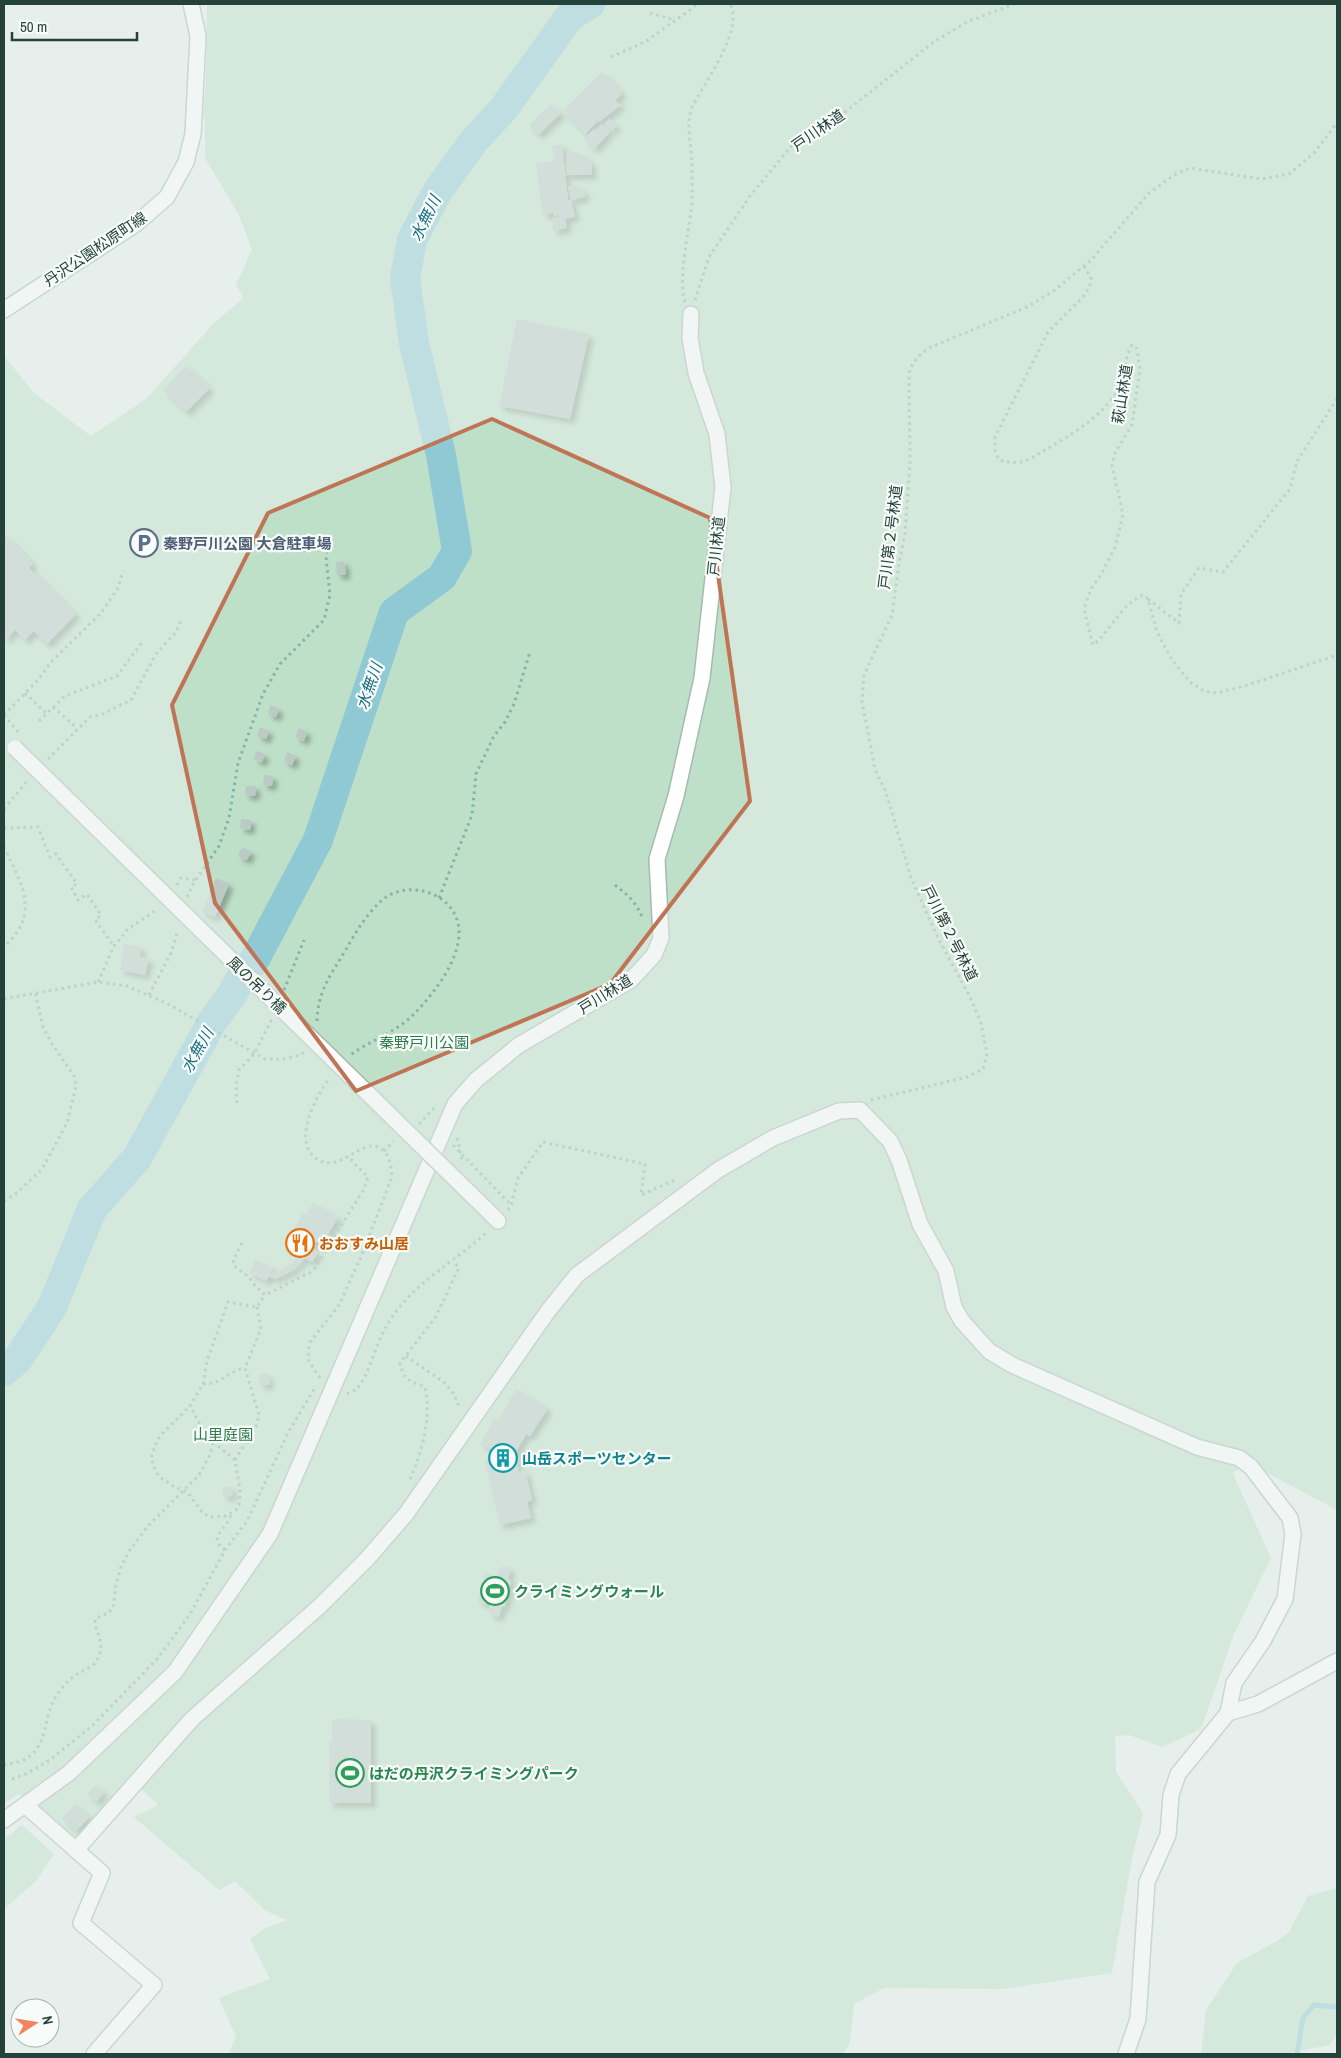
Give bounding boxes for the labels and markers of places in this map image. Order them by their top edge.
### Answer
parking icon: 秦野戸川公園 大倉駐車場 [129,528,159,558]
place label: 秦野戸川公園 大倉駐車場 [163,533,331,554]
restaurant icon: おおすみ山居 [285,1228,315,1258]
place label: おおすみ山居 [319,1233,409,1254]
building icon: 山岳スポーツセンター [488,1443,518,1473]
place label: 山岳スポーツセンター [522,1448,672,1469]
sports icon: クライミングウォール [480,1576,510,1606]
place label: クライミングウォール [514,1581,664,1602]
sports icon: はだの丹沢クライミングパーク [335,1758,365,1788]
place label: はだの丹沢クライミングパーク [369,1763,579,1784]

